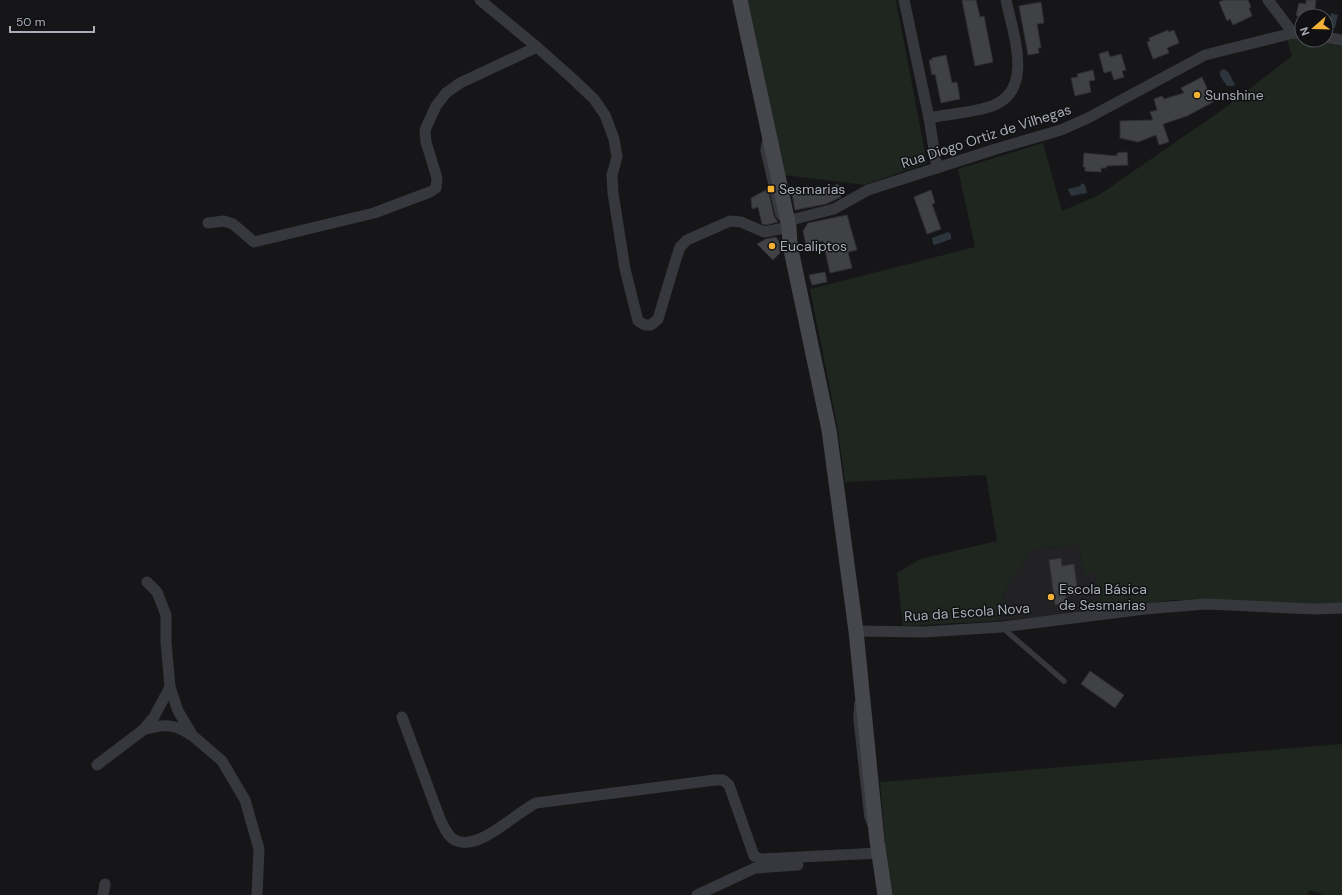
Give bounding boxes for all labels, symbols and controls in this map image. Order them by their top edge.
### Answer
scale bar [10,8,94,34]
north arrow [1294,8,1334,48]
text: 50 m [16,14,45,30]
text: N [1297,25,1313,38]
place label: Sunshine [1205,86,1264,104]
marker: Sunshine [1192,90,1202,100]
street label: Rua Diogo Ortiz de Vilhegas [899,100,1073,172]
place label: Sesmarias [779,180,845,198]
marker: Sesmarias [766,184,776,194]
place label: Eucaliptos [780,237,847,255]
marker: Eucaliptos [767,241,777,251]
place label: Escola Básica de Sesmarias [1059,580,1147,614]
marker: Escola Básica de Sesmarias [1046,592,1056,602]
street label: Rua da Escola Nova [904,599,1030,625]

